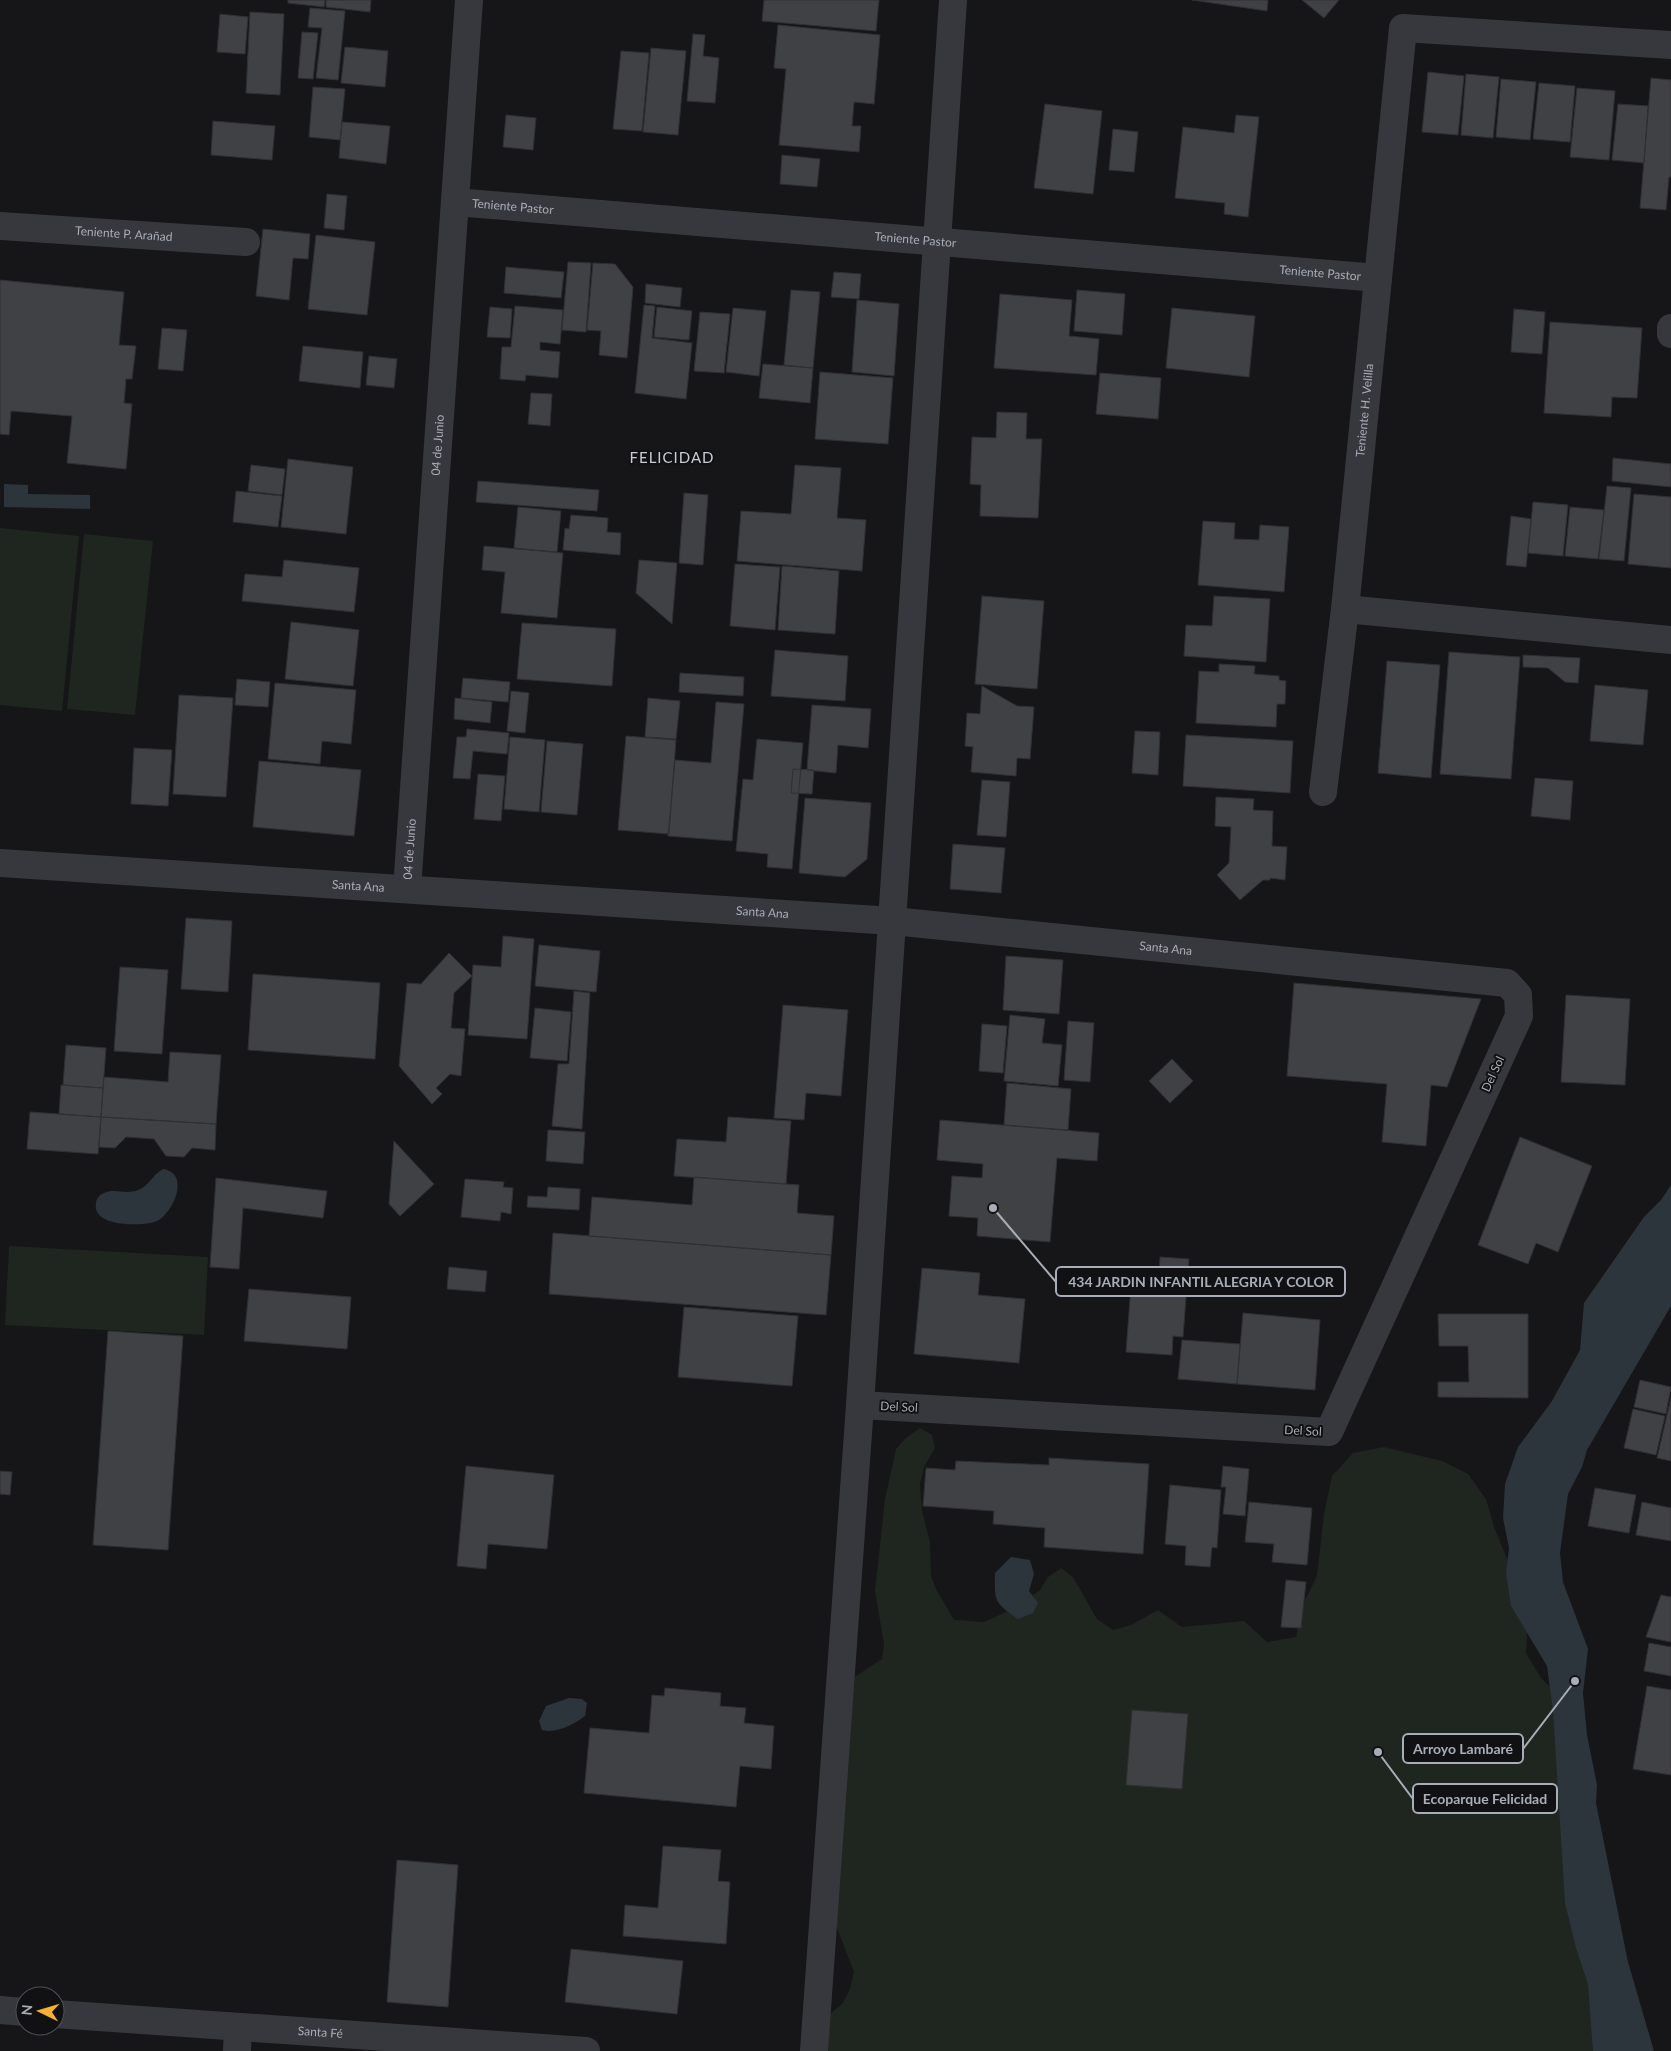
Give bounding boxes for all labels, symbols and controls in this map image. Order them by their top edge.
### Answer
street label: Teniente Pastor [471,195,555,217]
street label: Teniente P. Arañad [75,223,173,244]
street label: Teniente Pastor [874,229,958,250]
street label: Teniente Pastor [1279,262,1362,284]
street label: Teniente H. Velilla [1352,363,1376,458]
street label: 04 de Junio [428,414,447,476]
district label: FELICIDAD [630,448,714,466]
street label: 04 de Junio [400,818,419,880]
street label: Santa Ana [331,877,385,895]
street label: Santa Ana [736,903,789,921]
street label: Santa Ana [1139,938,1193,958]
street label: Del Sol [1478,1054,1507,1094]
callout: 434 JARDIN INFANTIL ALEGRIA Y COLOR [1056,1267,1345,1296]
text: 434 JARDIN INFANTIL ALEGRIA Y COLOR [1068,1273,1335,1290]
street label: Del Sol [880,1398,918,1415]
street label: Del Sol [1284,1422,1322,1439]
callout: Arroyo Lambaré [1403,1734,1523,1763]
text: Arroyo Lambaré [1412,1740,1514,1757]
callout: Ecoparque Felicidad [1413,1784,1557,1813]
text: Ecoparque Felicidad [1423,1790,1547,1807]
north arrow [15,1986,65,2036]
text: N [18,2004,35,2016]
street label: Santa Fé [297,2023,343,2041]

